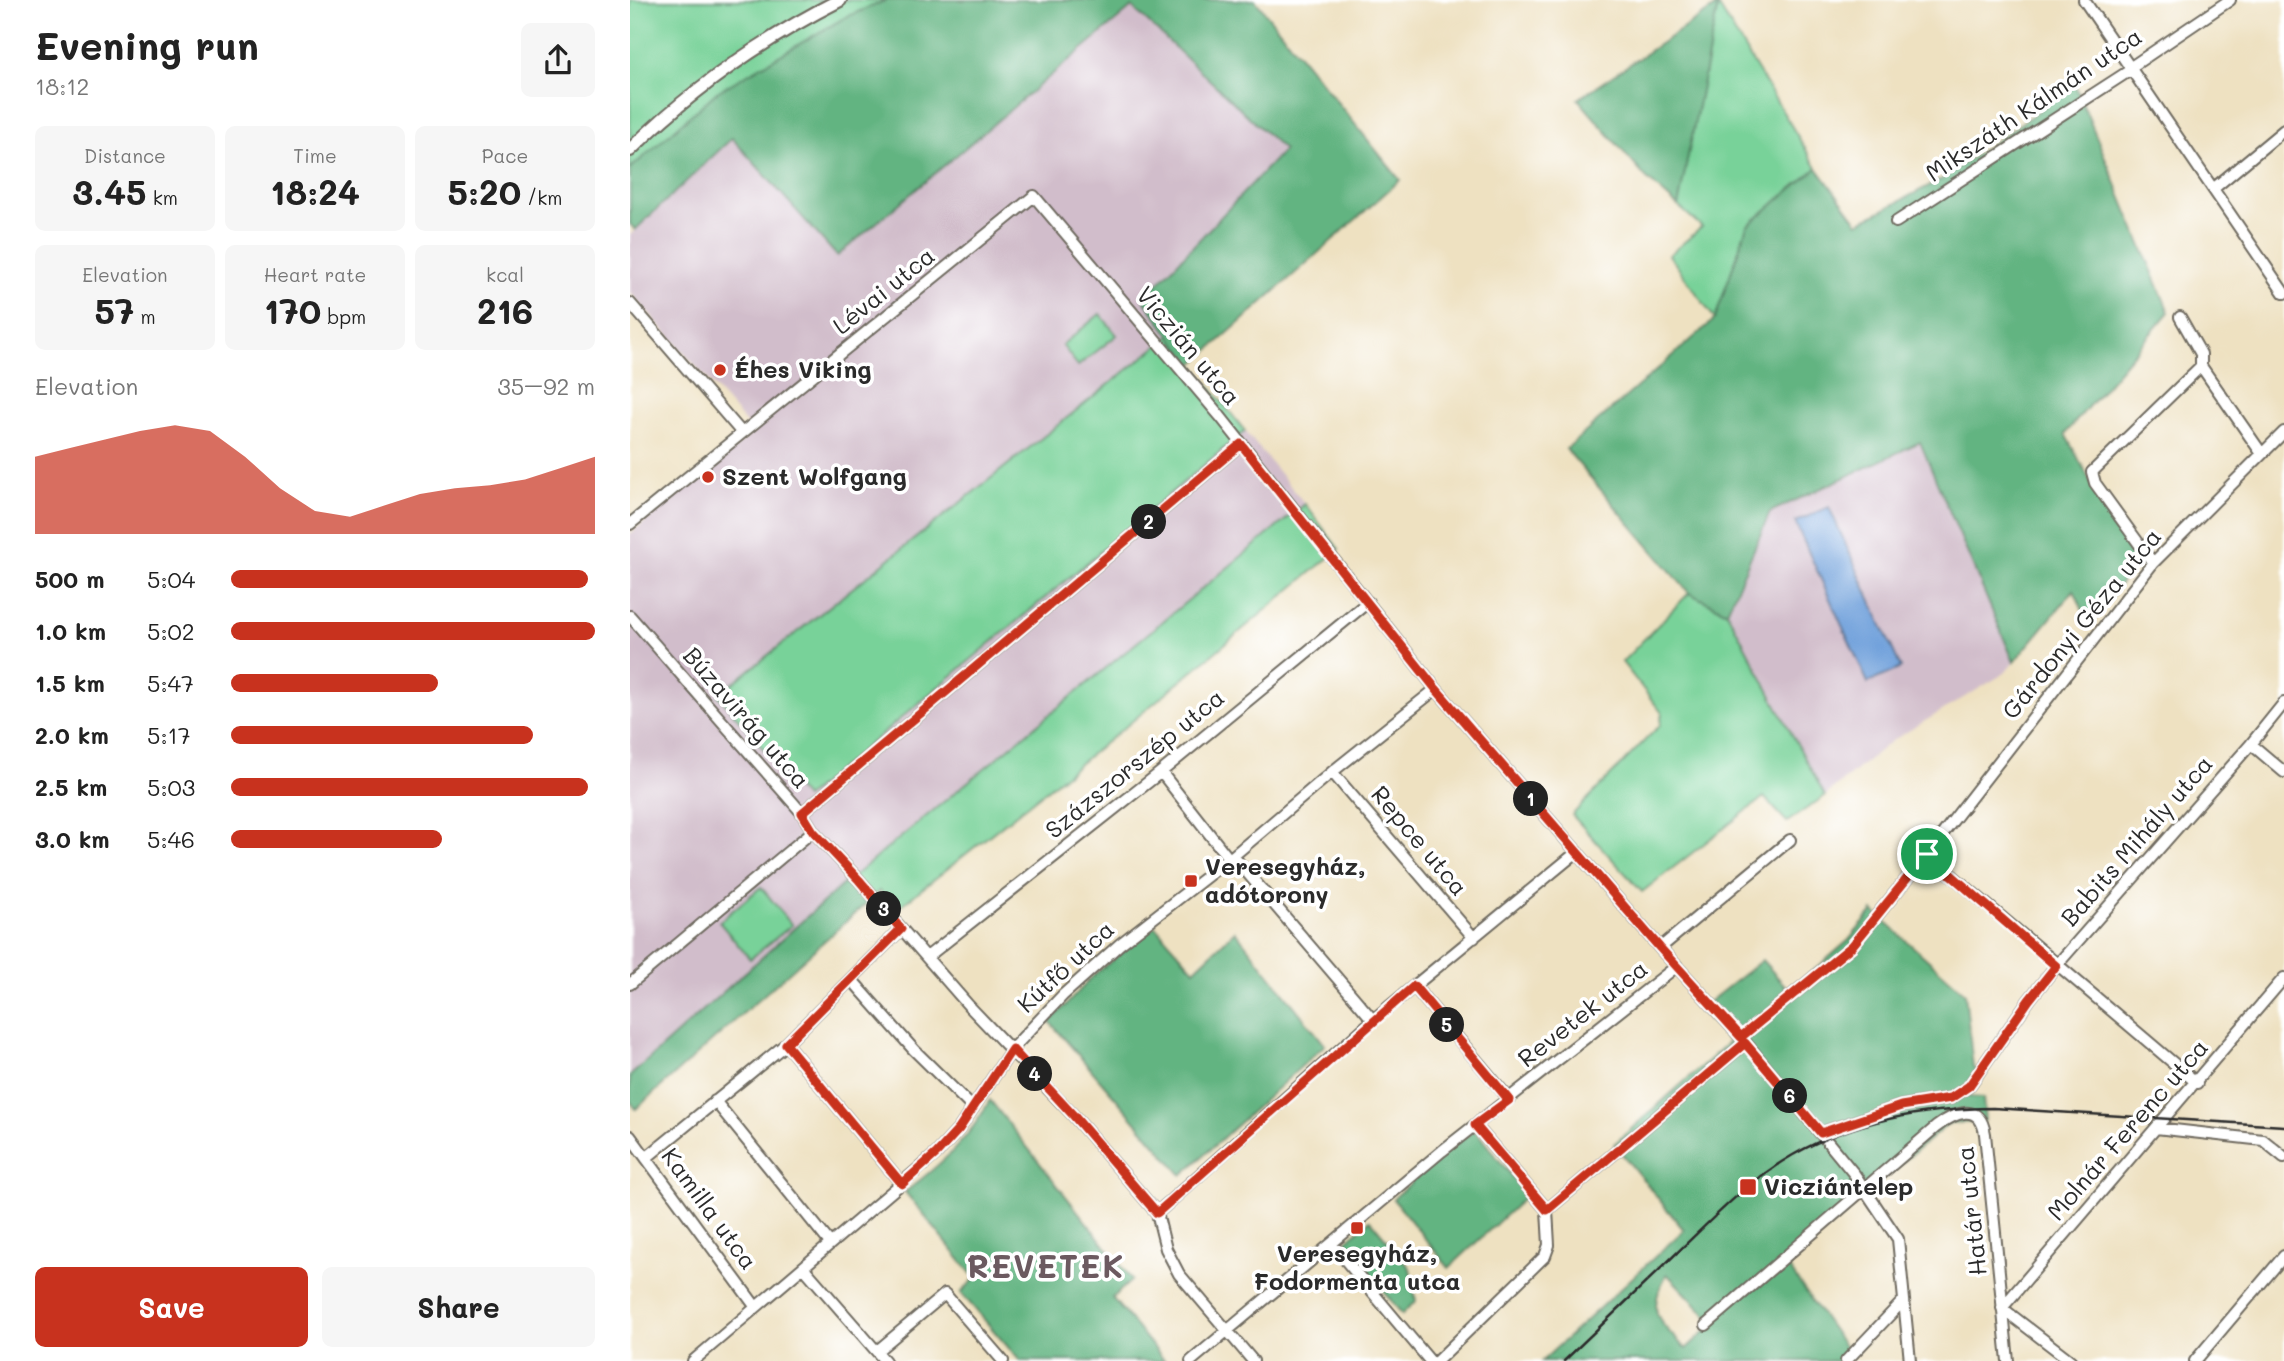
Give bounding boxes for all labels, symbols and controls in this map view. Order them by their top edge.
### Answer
text: Evening run [35,20,259,70]
street label: Mikszáth Kálmán utca [1919,20,2147,188]
button: share [521,23,595,97]
text: 18:12 [35,71,89,101]
text: Distance [84,143,166,168]
text: Time [293,143,337,168]
text: Pace [482,143,528,168]
text: 3.45 [72,168,147,214]
text: 18:24 [270,168,360,214]
text: 5:20 [448,168,521,214]
text: km [147,185,178,210]
text: /km [521,185,562,210]
street label: Lévai utca [826,239,940,340]
text: Elevation [82,262,168,287]
text: Heart rate [264,262,366,287]
text: kcal [486,262,524,287]
street label: Viczián utca [1130,279,1248,411]
text: 57 [94,287,134,333]
text: 170 [264,287,321,333]
text: 216 [477,287,533,333]
text: m [134,304,156,329]
text: bpm [321,304,366,329]
place label: Éhes Viking [734,353,871,384]
marker: Éhes Viking [712,362,728,378]
text: Elevation [35,371,138,401]
text: 35–92 m [497,371,595,401]
place label: Szent Wolfgang [722,460,907,491]
marker: Szent Wolfgang [700,469,716,485]
pin: 2 [1132,504,1166,540]
text: 2 [1143,509,1154,534]
street label: Gárdonyi Géza utca [1994,521,2167,725]
text: 500 m [35,564,105,594]
text: 5:04 [147,564,195,594]
text: 1.0 km [35,616,106,646]
text: 5:02 [147,616,195,646]
street label: Búzavirág utca [677,640,817,794]
text: 1.5 km [35,668,105,698]
text: 5:47 [147,668,194,698]
street label: Százszorszép utca [1038,681,1230,845]
text: 2.0 km [35,720,109,750]
text: 5:17 [147,720,191,750]
street label: Babits Mihály utca [2053,748,2219,932]
text: 2.5 km [35,772,107,802]
text: 5:03 [147,772,195,802]
street label: Repce utca [1365,779,1475,901]
pin: 1 [1514,782,1548,816]
text: 1 [1526,786,1535,811]
text: 3.0 km [35,824,110,854]
text: 5:46 [147,824,195,854]
pin [1897,824,1957,884]
icon: arrive [1908,835,1946,873]
place label: Veresegyház, adótorony [1205,850,1365,909]
marker: Veresegyház, adótorony [1183,873,1199,889]
pin: 3 [866,892,902,926]
text: 3 [878,896,889,921]
street label: Kútfő utca [1010,913,1120,1019]
street label: Revetek utca [1511,952,1653,1073]
pin: 5 [1430,1007,1464,1042]
text: 5 [1441,1012,1452,1037]
street label: Molnár Ferenc utca [2040,1032,2214,1226]
pin: 4 [1018,1056,1052,1092]
text: 4 [1028,1061,1041,1086]
pin: 6 [1772,1078,1808,1114]
text: 6 [1784,1083,1795,1108]
street label: Kamilla utca [656,1141,765,1275]
street label: Határ utca [1948,1145,1993,1277]
place label: Vicziántelep [1764,1170,1913,1201]
marker: Vicziántelep [1738,1177,1758,1197]
marker: Veresegyház, Fodormenta utca [1349,1220,1365,1236]
place label: Veresegyház, Fodormenta utca [1254,1237,1460,1296]
district label: REVETEK [967,1244,1125,1286]
button: Save [35,1267,308,1347]
button: Share [322,1267,595,1347]

